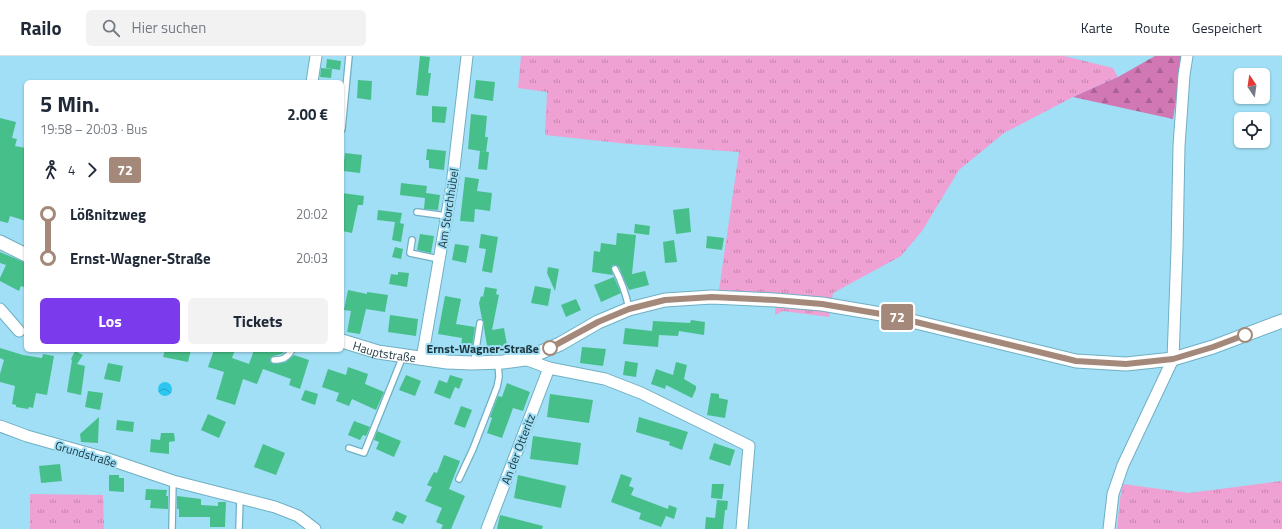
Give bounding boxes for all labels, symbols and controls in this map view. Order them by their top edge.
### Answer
search box [86,10,366,46]
text: Railo [20,13,62,42]
text: Hier suchen [132,16,206,39]
icon: search [100,17,122,39]
text: Karte [1081,17,1113,38]
text: Route [1135,17,1170,38]
text: Gespeichert [1192,17,1262,38]
north arrow [1234,68,1270,104]
map controls [1234,68,1270,148]
text: 5 Min. [40,87,100,121]
text: 2.00 € [287,103,328,126]
button: locate [1234,112,1270,148]
text: 19:58 – 20:03 · Bus [40,119,147,139]
icon: walk [40,159,62,181]
icon: forward [81,159,103,181]
text: 72 [117,159,133,180]
text: 4 [68,160,75,180]
street label: Am Storchhübel [432,167,464,249]
text: Lößnitzweg [70,203,146,226]
text: 20:02 [296,204,328,224]
text: Ernst-Wagner-Straße [70,247,211,270]
text: 20:03 [296,248,328,268]
button: Los [40,298,180,344]
button: Tickets [188,298,328,344]
line badge: 72 [879,304,915,330]
text: 72 [889,306,905,327]
unlabelled marker [1237,327,1253,343]
street label: Hauptstraße [351,335,417,367]
place label: Ernst-Wagner-Straße [427,339,539,358]
marker: Ernst-Wagner-Straße [542,340,558,356]
street label: An der Otteritz [496,411,540,487]
street label: Grundstraße [53,436,119,472]

